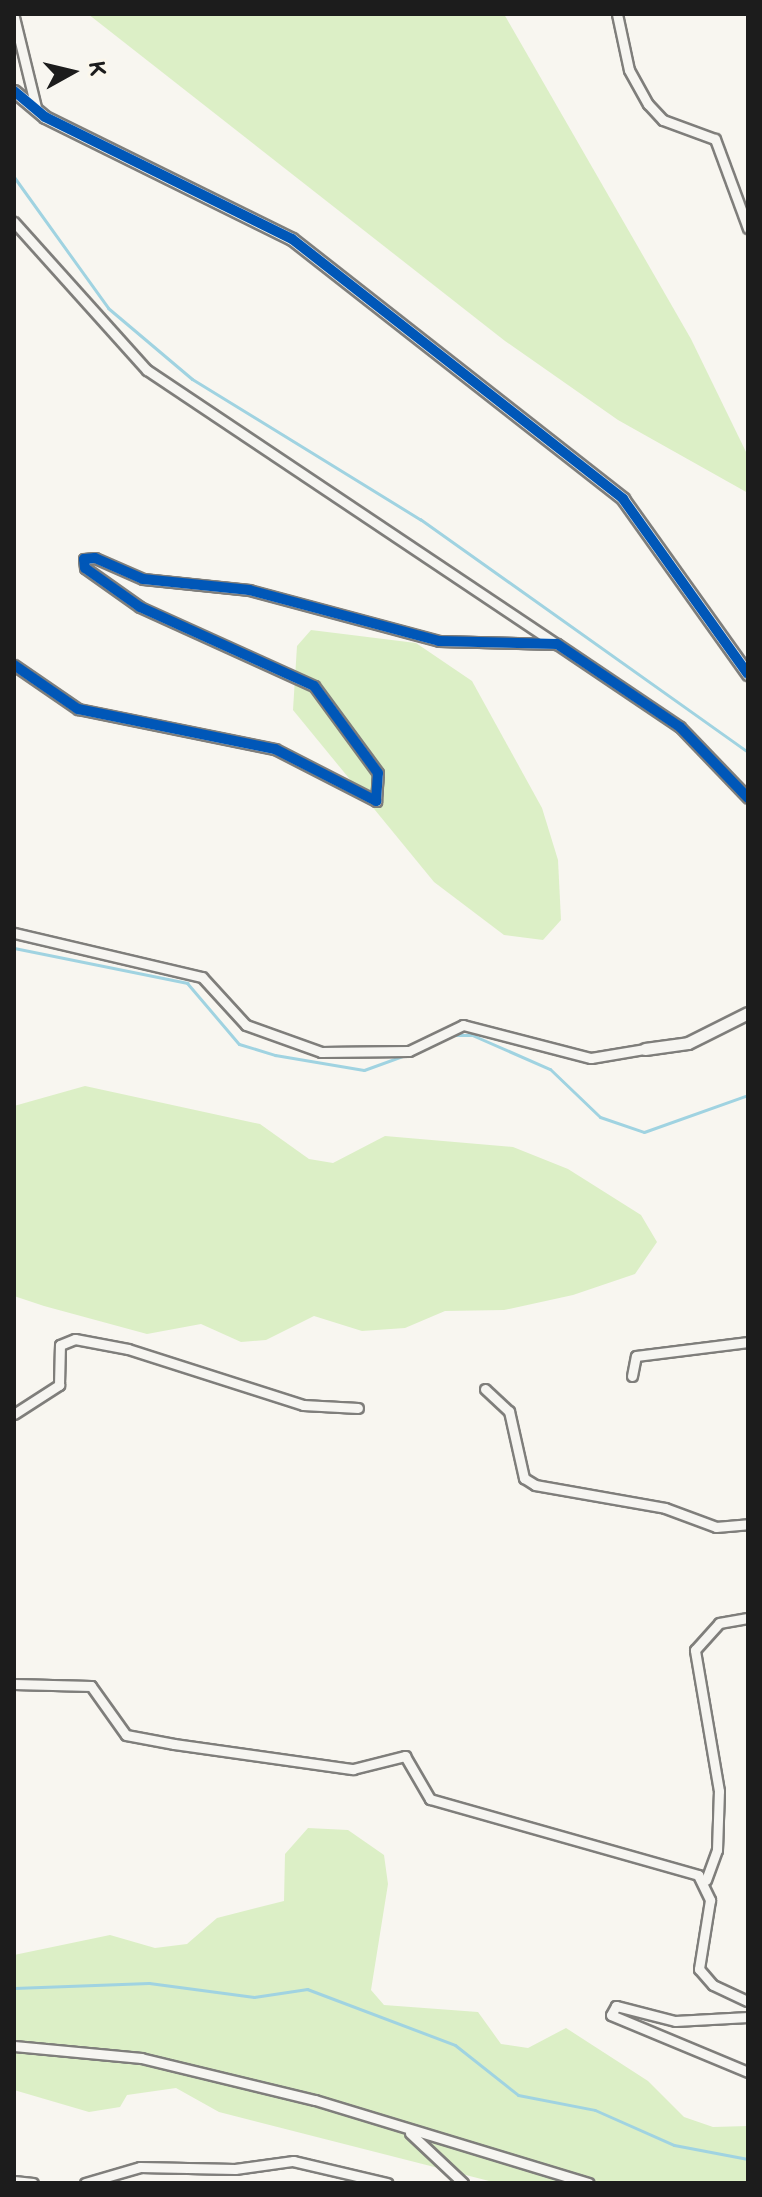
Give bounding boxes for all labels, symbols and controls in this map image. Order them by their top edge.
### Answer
north arrow [32,32,112,112]
text: K [82,59,111,78]

